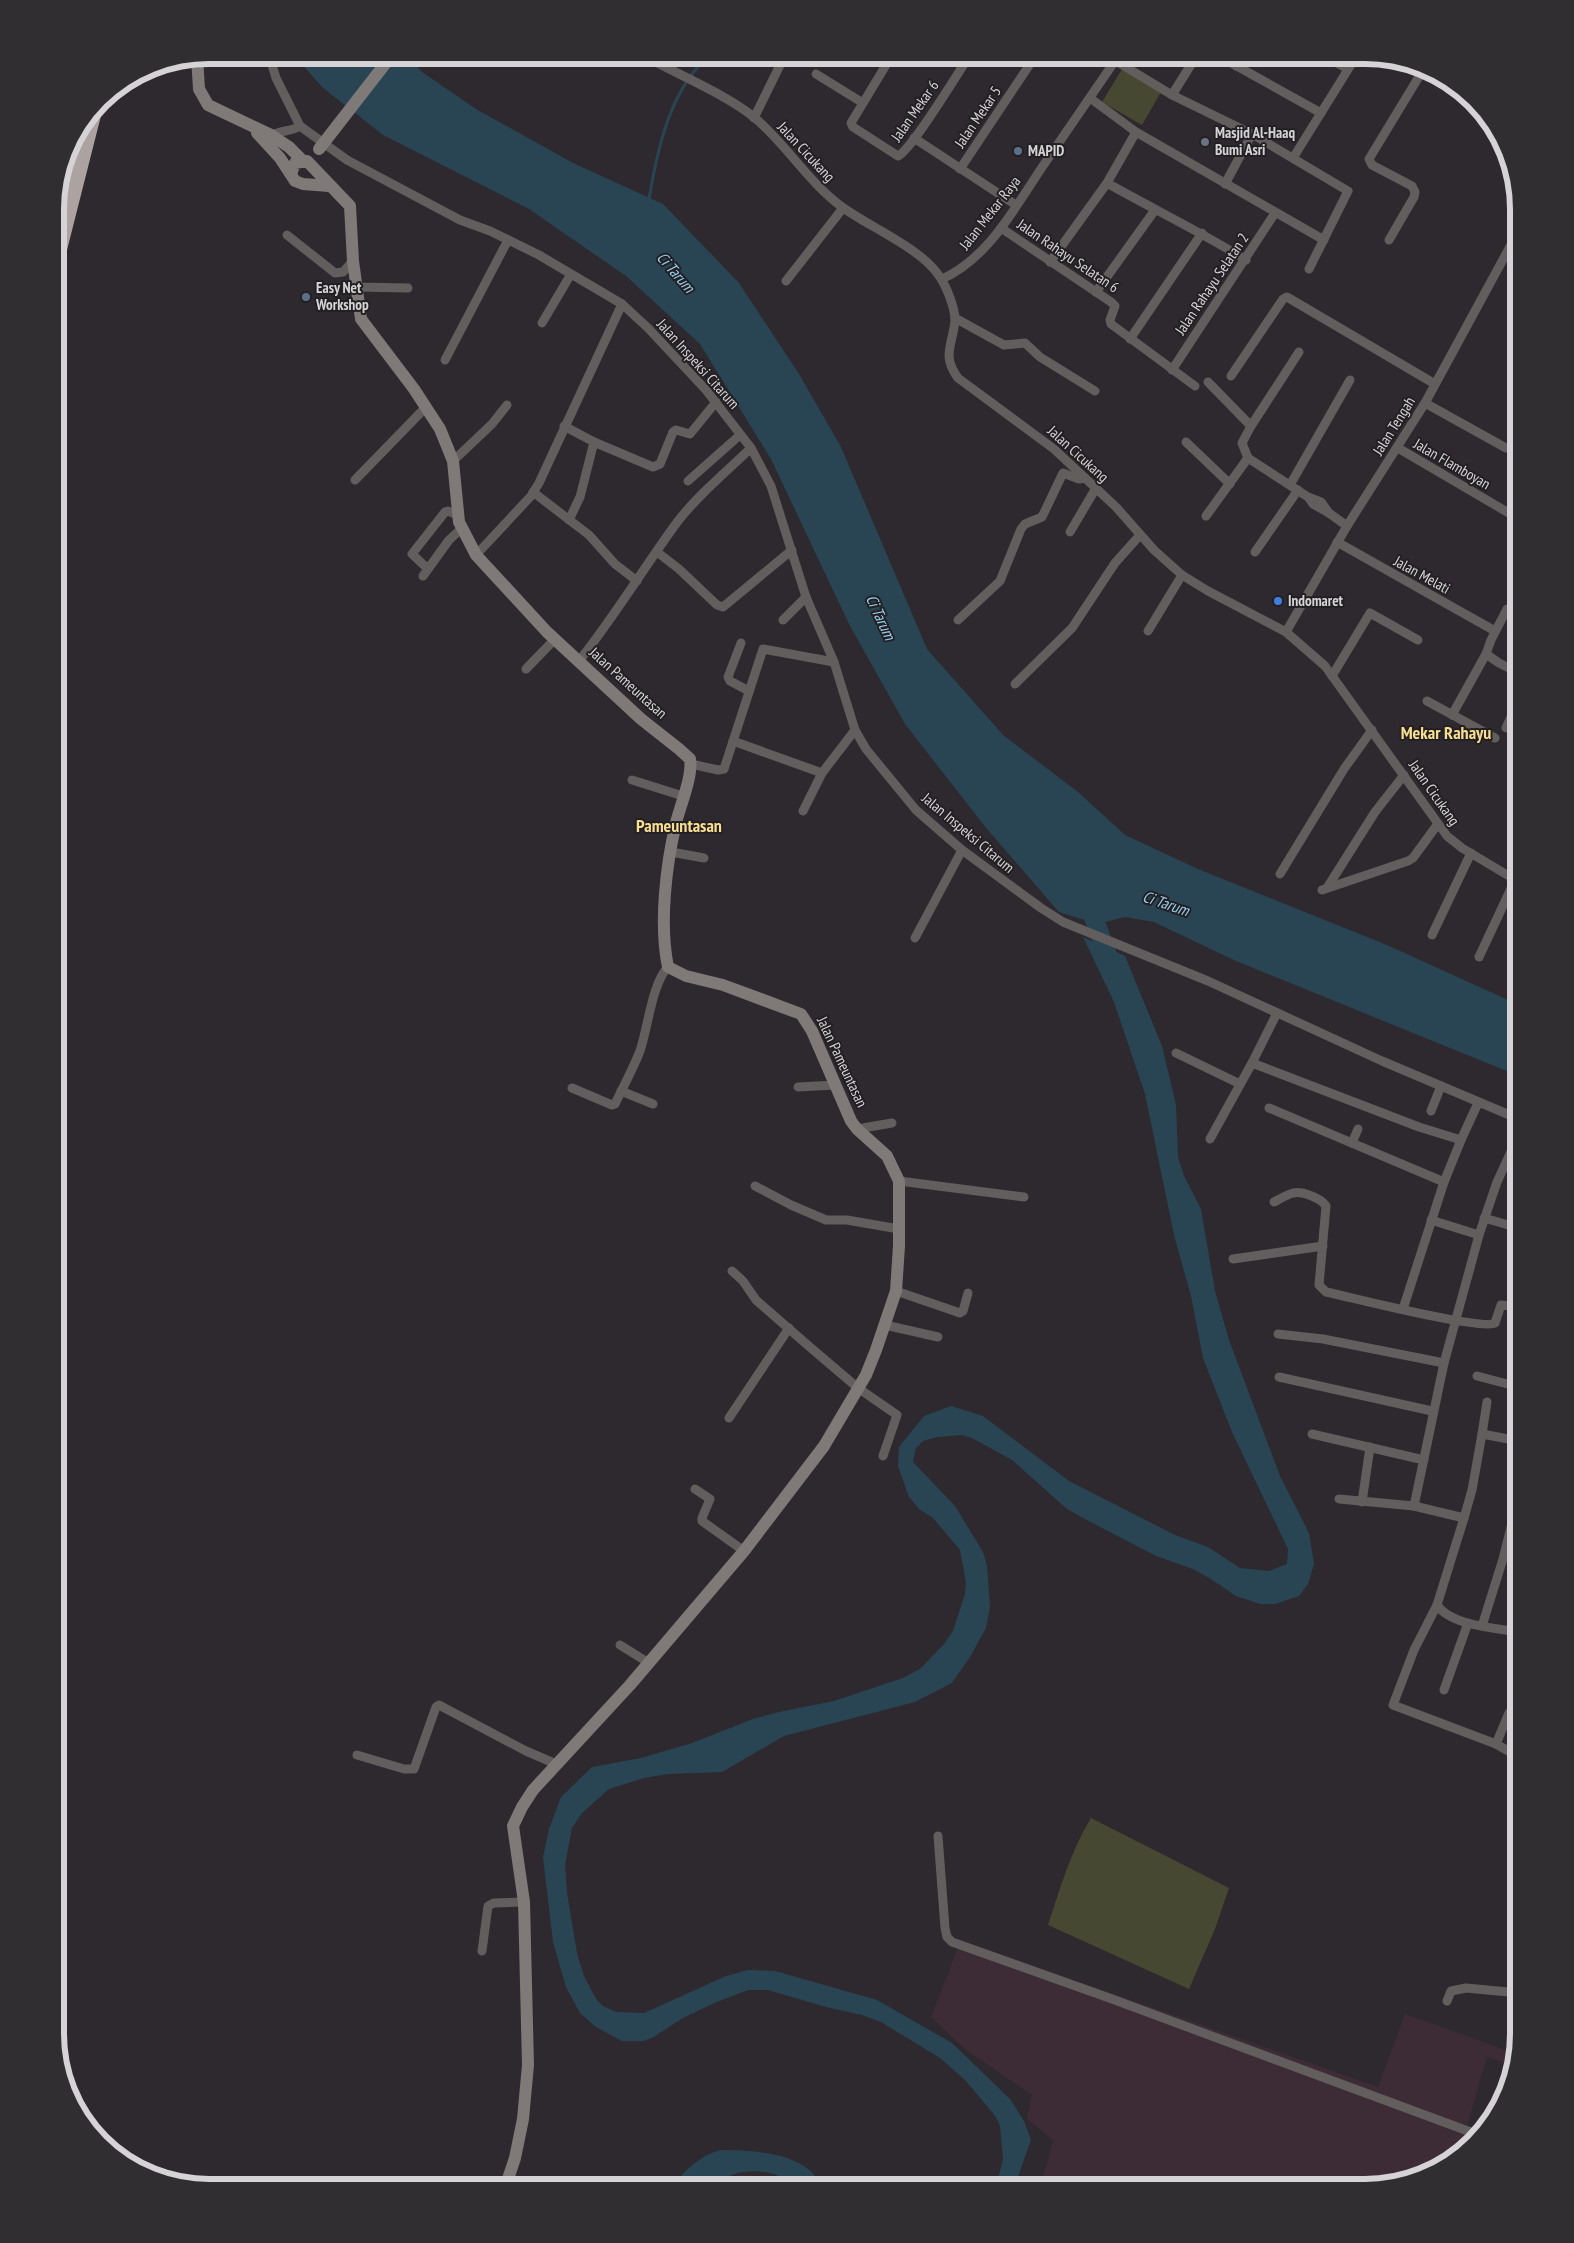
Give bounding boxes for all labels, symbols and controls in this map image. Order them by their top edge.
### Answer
street label: Jalan Mekar 6 [886,76,943,146]
street label: Jalan Mekar 5 [949,82,1005,152]
street label: Jalan Cicukang [773,117,839,186]
place label: Masjid Al-Haaq Bumi Asri [1215,123,1295,159]
marker: Masjid Al-Haaq Bumi Asri [1199,136,1211,148]
place label: MAPID [1028,141,1064,160]
marker: MAPID [1012,145,1024,157]
street label: Jalan Mekar Raya [954,172,1024,254]
street label: Jalan Rahayu Selatan 6 [1013,214,1123,297]
street label: Jalan Rahayu Selatan 2 [1170,229,1253,339]
water label: Ci Tarum [653,247,700,298]
place label: Easy Net Workshop [315,278,369,314]
marker: Easy Net Workshop [300,291,312,303]
street label: Jalan Inspeksi Citarum [652,314,744,413]
street label: Jalan Tengah [1368,393,1419,459]
street label: Jalan Cicukang [1043,421,1113,486]
street label: Jalan Flamboyan [1410,433,1494,493]
street label: Jalan Melati [1390,551,1454,598]
water label: Ci Tarum [862,591,901,644]
place label: Indomaret [1288,591,1344,610]
marker: Indomaret [1272,595,1284,607]
street label: Jalan Pameuntasan [585,642,671,723]
district label: Mekar Rahayu [1401,721,1491,744]
street label: Jalan Cicukang [1404,755,1464,829]
street label: Jalan Inspeksi Citarum [918,788,1018,877]
district label: Pameuntasan [636,814,722,837]
water label: Ci Tarum [1140,886,1193,921]
street label: Jalan Pameuntasan [813,1012,872,1110]

